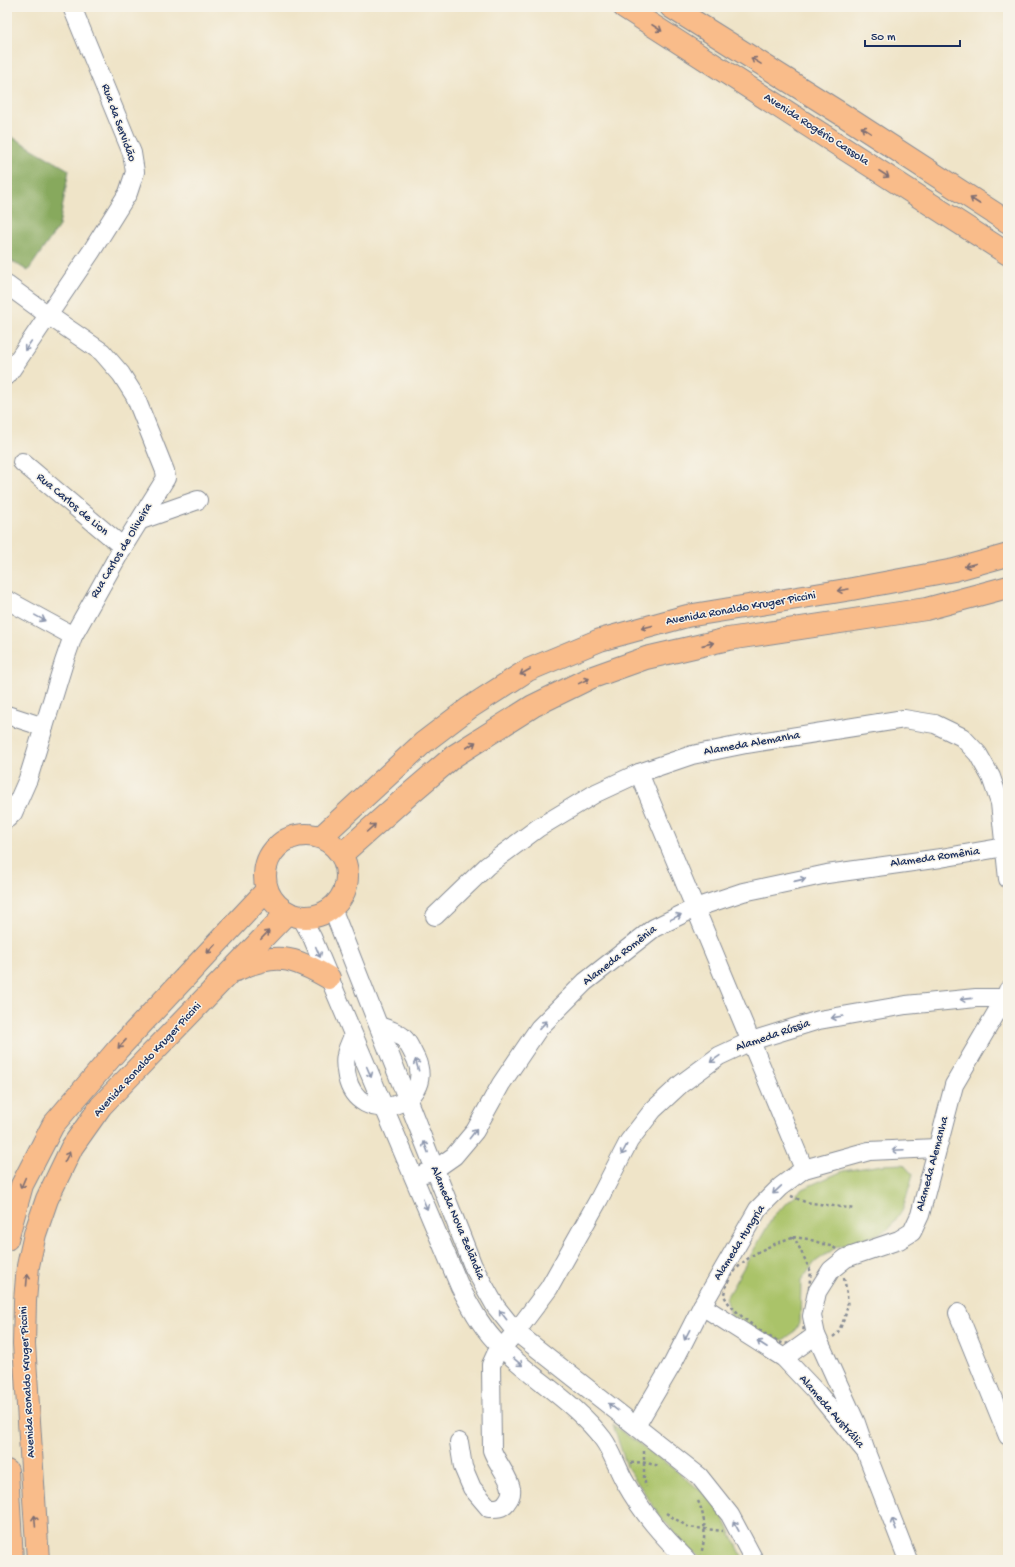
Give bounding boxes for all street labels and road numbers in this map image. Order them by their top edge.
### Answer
street label: Rua da Servidão [97,82,139,164]
street label: Avenida Rogério Cassola [761,91,871,169]
street label: Rua Carlos de Lion [33,471,111,539]
street label: Rua Carlos de Oliveira [88,501,156,601]
street label: Avenida Ronaldo Kruger Piccini [665,589,817,629]
street label: Alameda Alemanha [703,729,802,759]
street label: Alameda Romênia [890,845,981,871]
street label: Alameda Romênia [580,923,660,989]
street label: Avenida Ronaldo Kruger Piccini [91,999,205,1120]
street label: Alameda Rússia [734,1017,812,1055]
street label: Alameda Alemanha [914,1115,952,1213]
street label: Alameda Nova Zelãndia [427,1164,487,1282]
street label: Alameda Hungria [711,1202,769,1283]
street label: Avenida Ronaldo Kruger Piccini [17,1305,39,1458]
street label: Alameda Austrália [795,1373,867,1452]

